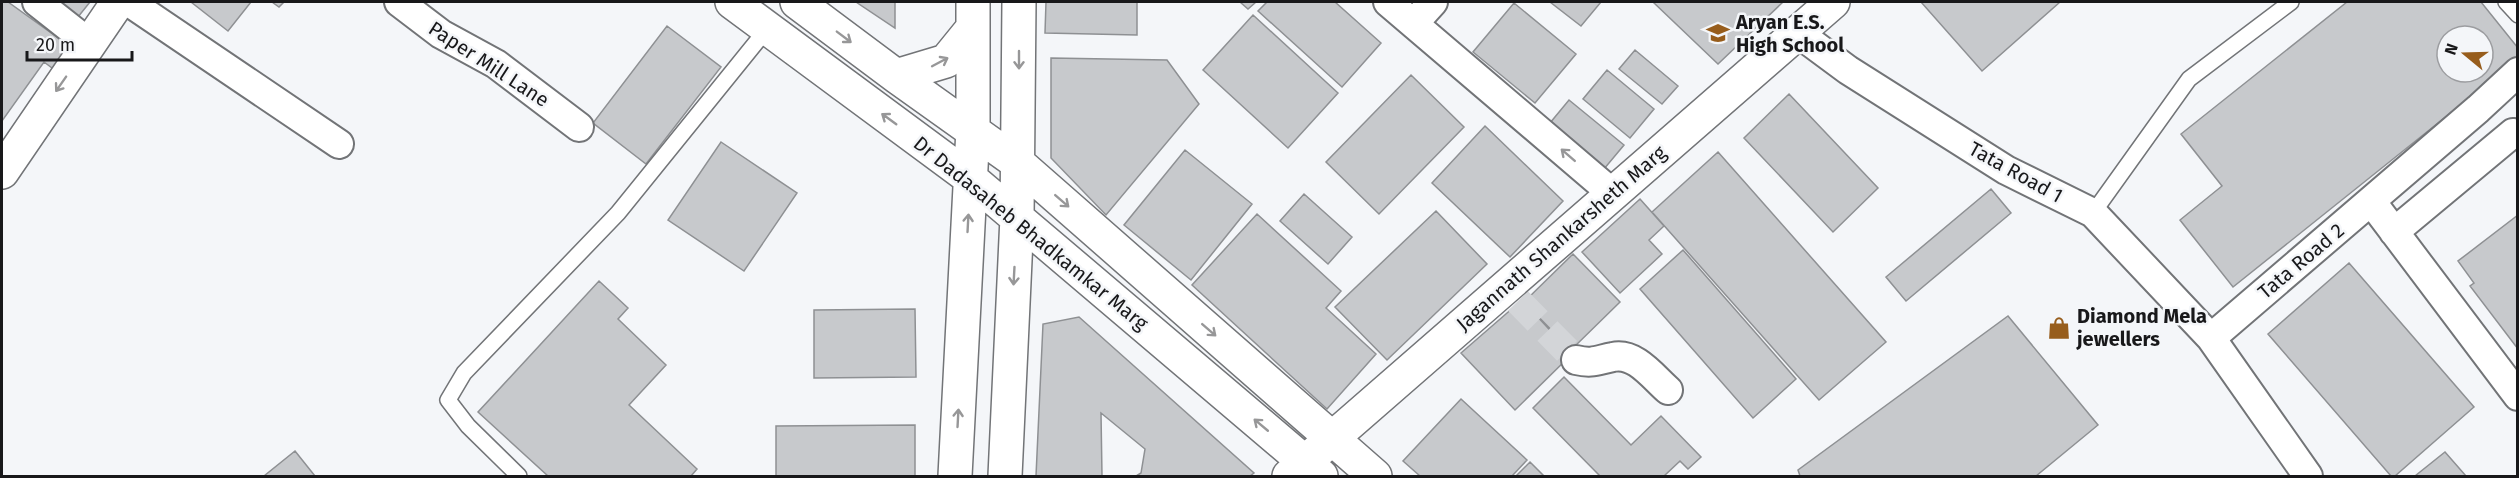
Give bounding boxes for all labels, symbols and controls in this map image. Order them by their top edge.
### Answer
place label: Aryan E.S. High School [1735,10,1844,57]
street label: Paper Mill Lane [424,16,554,112]
school or university icon: Aryan E.S. High School [1705,20,1731,46]
scale bar [27,24,132,62]
north arrow [2435,24,2495,84]
one-way arrow [835,31,851,43]
text: 20 m [36,34,75,56]
text: N [2441,41,2462,57]
one-way arrow [1013,49,1025,69]
one-way arrow [931,56,948,68]
one-way arrow [55,76,67,92]
one-way arrow [882,113,898,125]
street label: Dr Dadasaheb Bhadkamkar Marg [909,131,1154,335]
street label: Tata Road 1 [1965,136,2067,208]
street label: Jagannath Shankarsheth Marg [1451,140,1671,336]
one-way arrow [1560,149,1576,162]
one-way arrow [1055,194,1070,208]
one-way arrow [962,214,973,234]
street label: Tata Road 2 [2253,218,2349,304]
one-way arrow [1009,265,1020,285]
place label: Diamond Mela jewellers [2076,304,2207,351]
shop icon: Diamond Mela jewellers [2046,315,2072,341]
one-way arrow [1201,323,1216,337]
one-way arrow [952,409,963,429]
one-way arrow [1254,418,1269,432]

